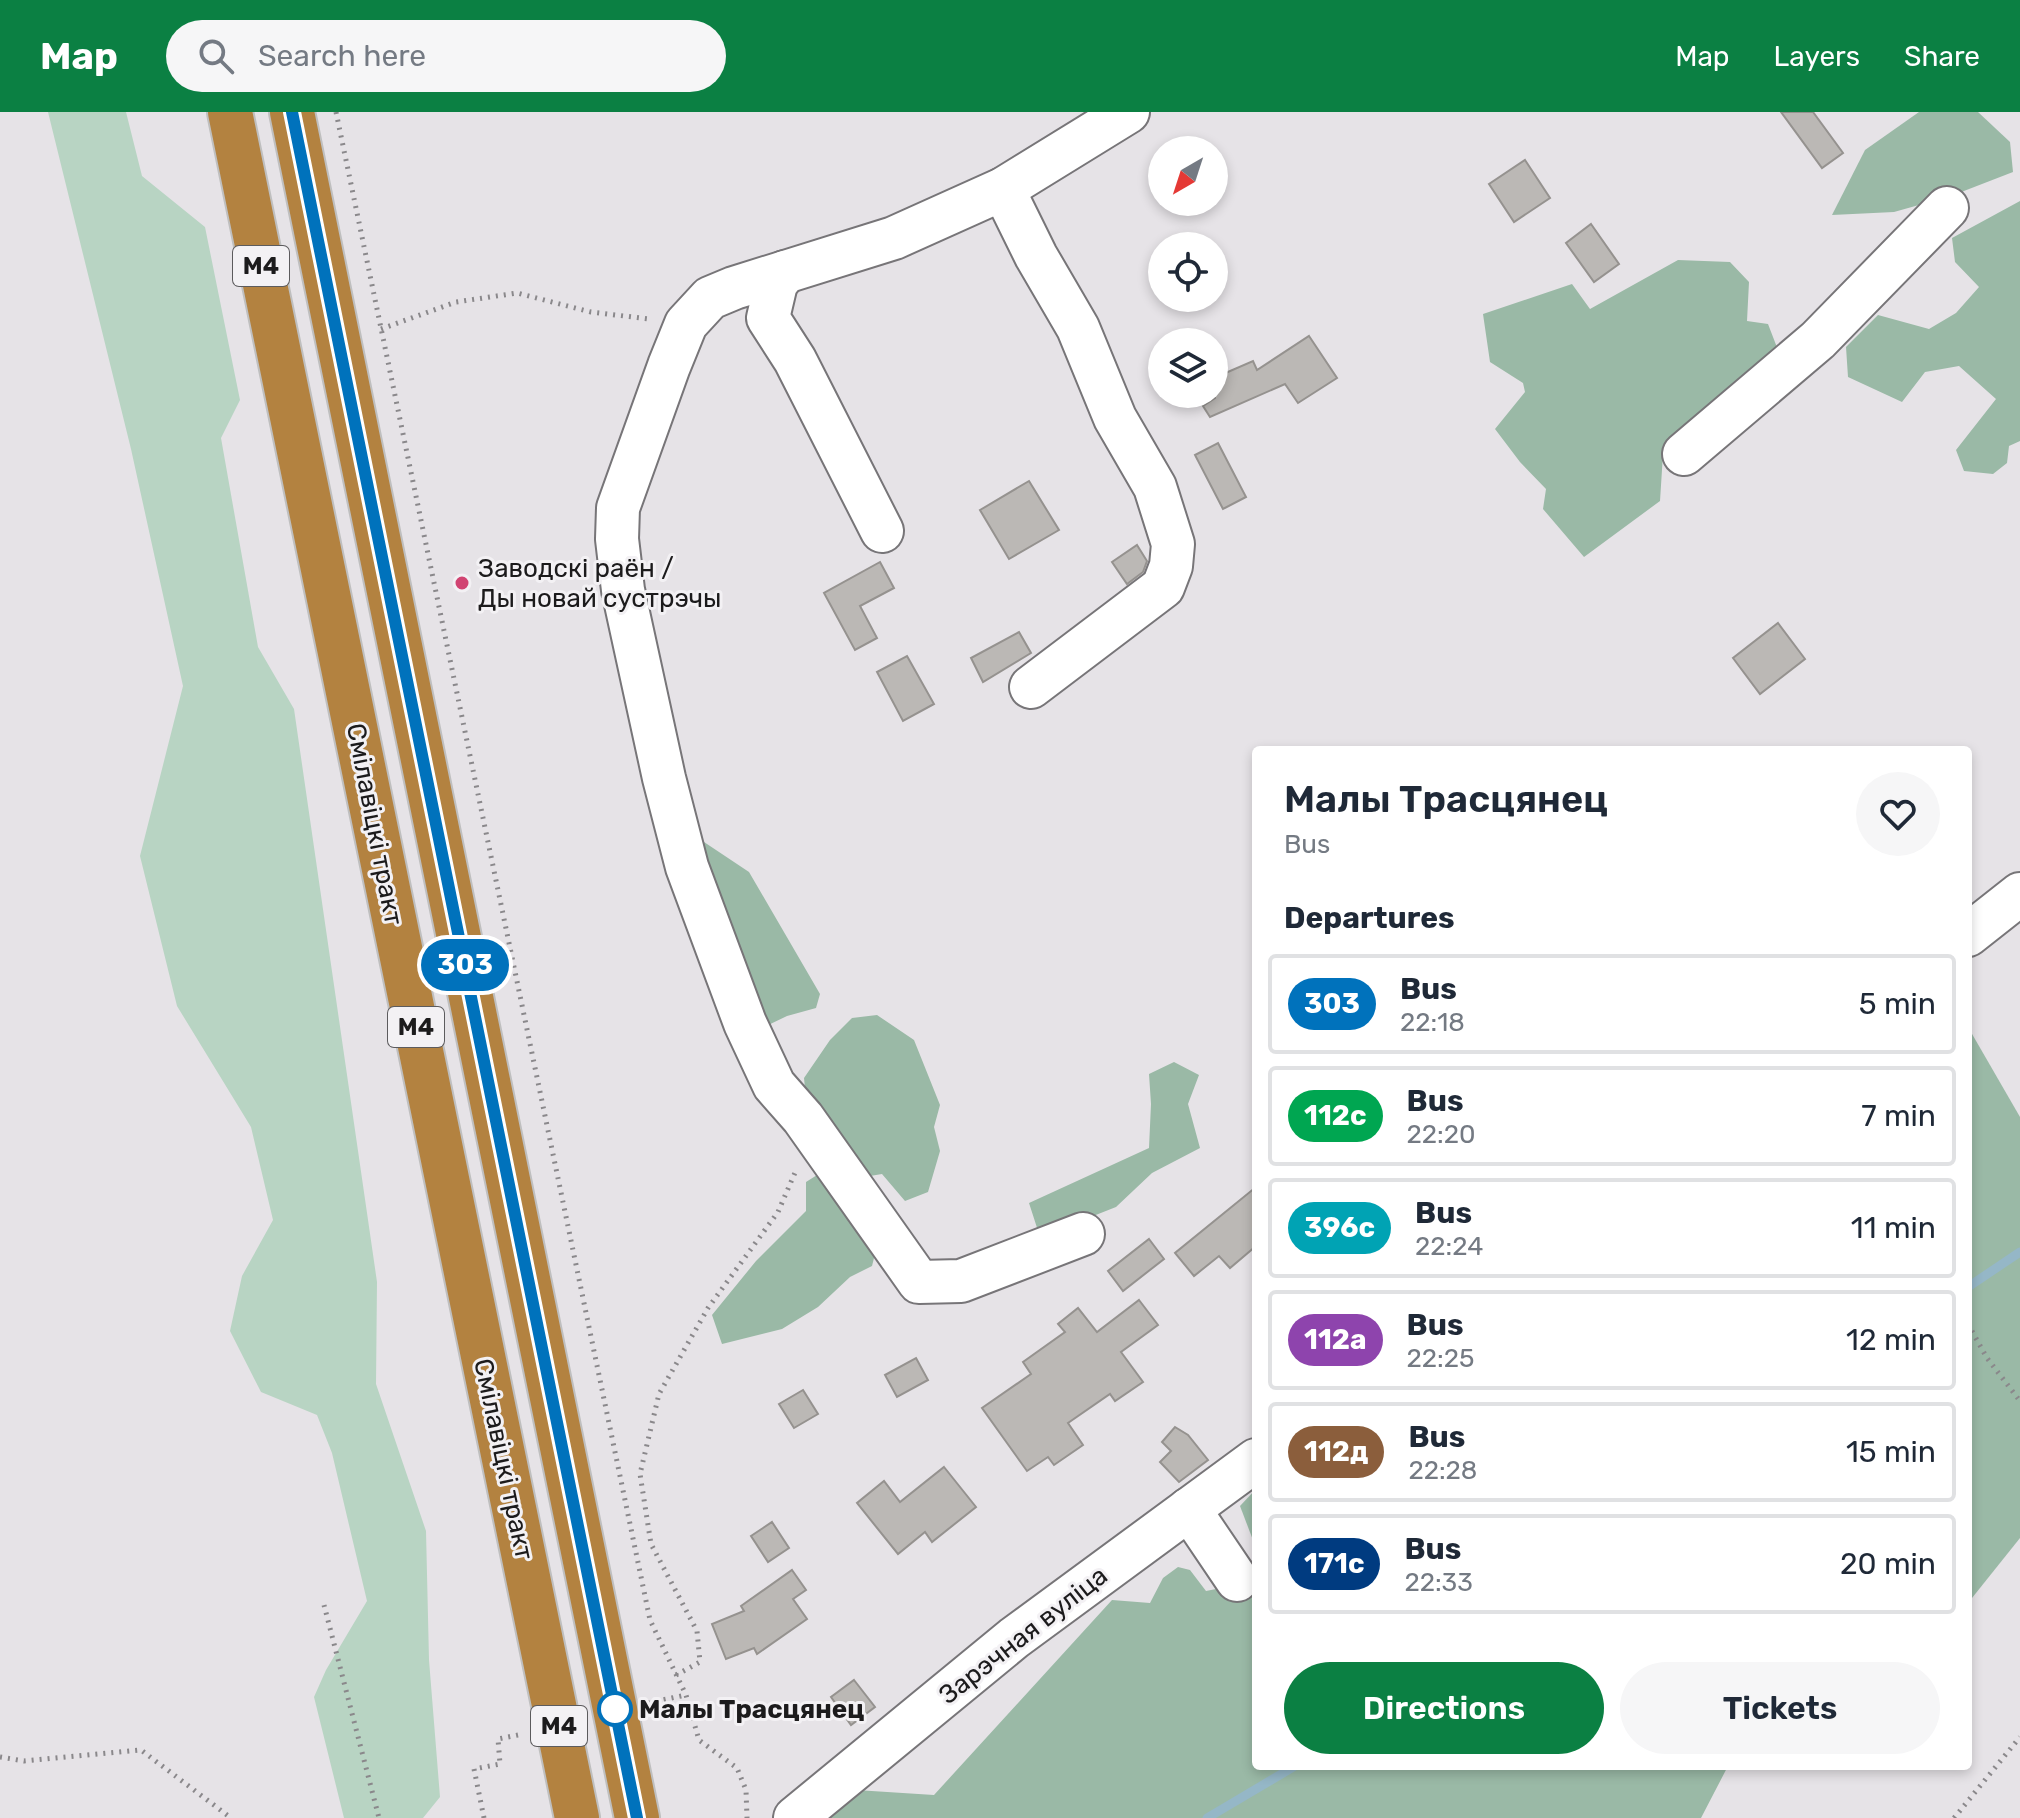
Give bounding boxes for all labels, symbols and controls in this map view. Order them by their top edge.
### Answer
search box [166,20,726,92]
text: Map [40,33,118,79]
icon: search [194,34,238,78]
text: Search here [258,38,426,74]
text: Map [1675,40,1730,73]
text: Layers [1774,40,1860,73]
text: Share [1904,40,1980,73]
north arrow [1148,136,1228,216]
map controls [1148,136,1228,408]
button: locate [1148,232,1228,312]
road number: М4 [233,246,289,286]
button: layers [1148,328,1228,408]
place label: Заводскі раён / Ды новай сустрэчы [478,553,722,614]
marker: Заводскі раён / Ды новай сустрэчы [453,574,471,592]
street label: Смілавіцкі тракт [340,721,409,928]
button: heart [1856,772,1940,856]
text: Малы Трасцянец [1284,776,1608,822]
text: Bus [1284,829,1330,860]
text: Departures [1284,900,1455,936]
line badge: 303 [419,939,511,991]
text: 303 [437,948,493,981]
text: Bus [1400,971,1457,1007]
text: 5 min [1859,986,1936,1022]
text: 303 [1304,987,1360,1020]
road number: М4 [388,1007,444,1047]
text: 22:18 [1400,1007,1465,1038]
text: Bus [1407,1083,1464,1119]
text: 7 min [1861,1098,1936,1134]
text: 112с [1304,1099,1367,1132]
text: 22:20 [1407,1119,1476,1150]
text: Bus [1415,1195,1472,1231]
text: 11 min [1851,1210,1936,1246]
text: 396с [1304,1211,1375,1244]
text: 22:24 [1415,1231,1483,1262]
text: Bus [1407,1307,1464,1343]
text: 12 min [1846,1322,1936,1358]
text: 112а [1304,1323,1367,1356]
text: 22:25 [1407,1343,1474,1374]
street label: Смілавіцкі тракт [467,1356,540,1562]
text: Bus [1408,1419,1465,1455]
text: 15 min [1846,1434,1936,1470]
text: 112д [1304,1435,1368,1468]
text: 22:28 [1408,1455,1477,1486]
text: Bus [1404,1531,1461,1567]
text: 20 min [1840,1546,1936,1582]
text: 171с [1304,1547,1364,1580]
street label: Зарэчная вуліца [933,1560,1114,1711]
text: 22:33 [1404,1567,1473,1598]
button: Directions [1284,1662,1604,1754]
button: Tickets [1620,1662,1940,1754]
marker: Малы Трасцянец [598,1692,632,1726]
place label: Малы Трасцянец [639,1694,864,1725]
road number: М4 [531,1706,587,1746]

